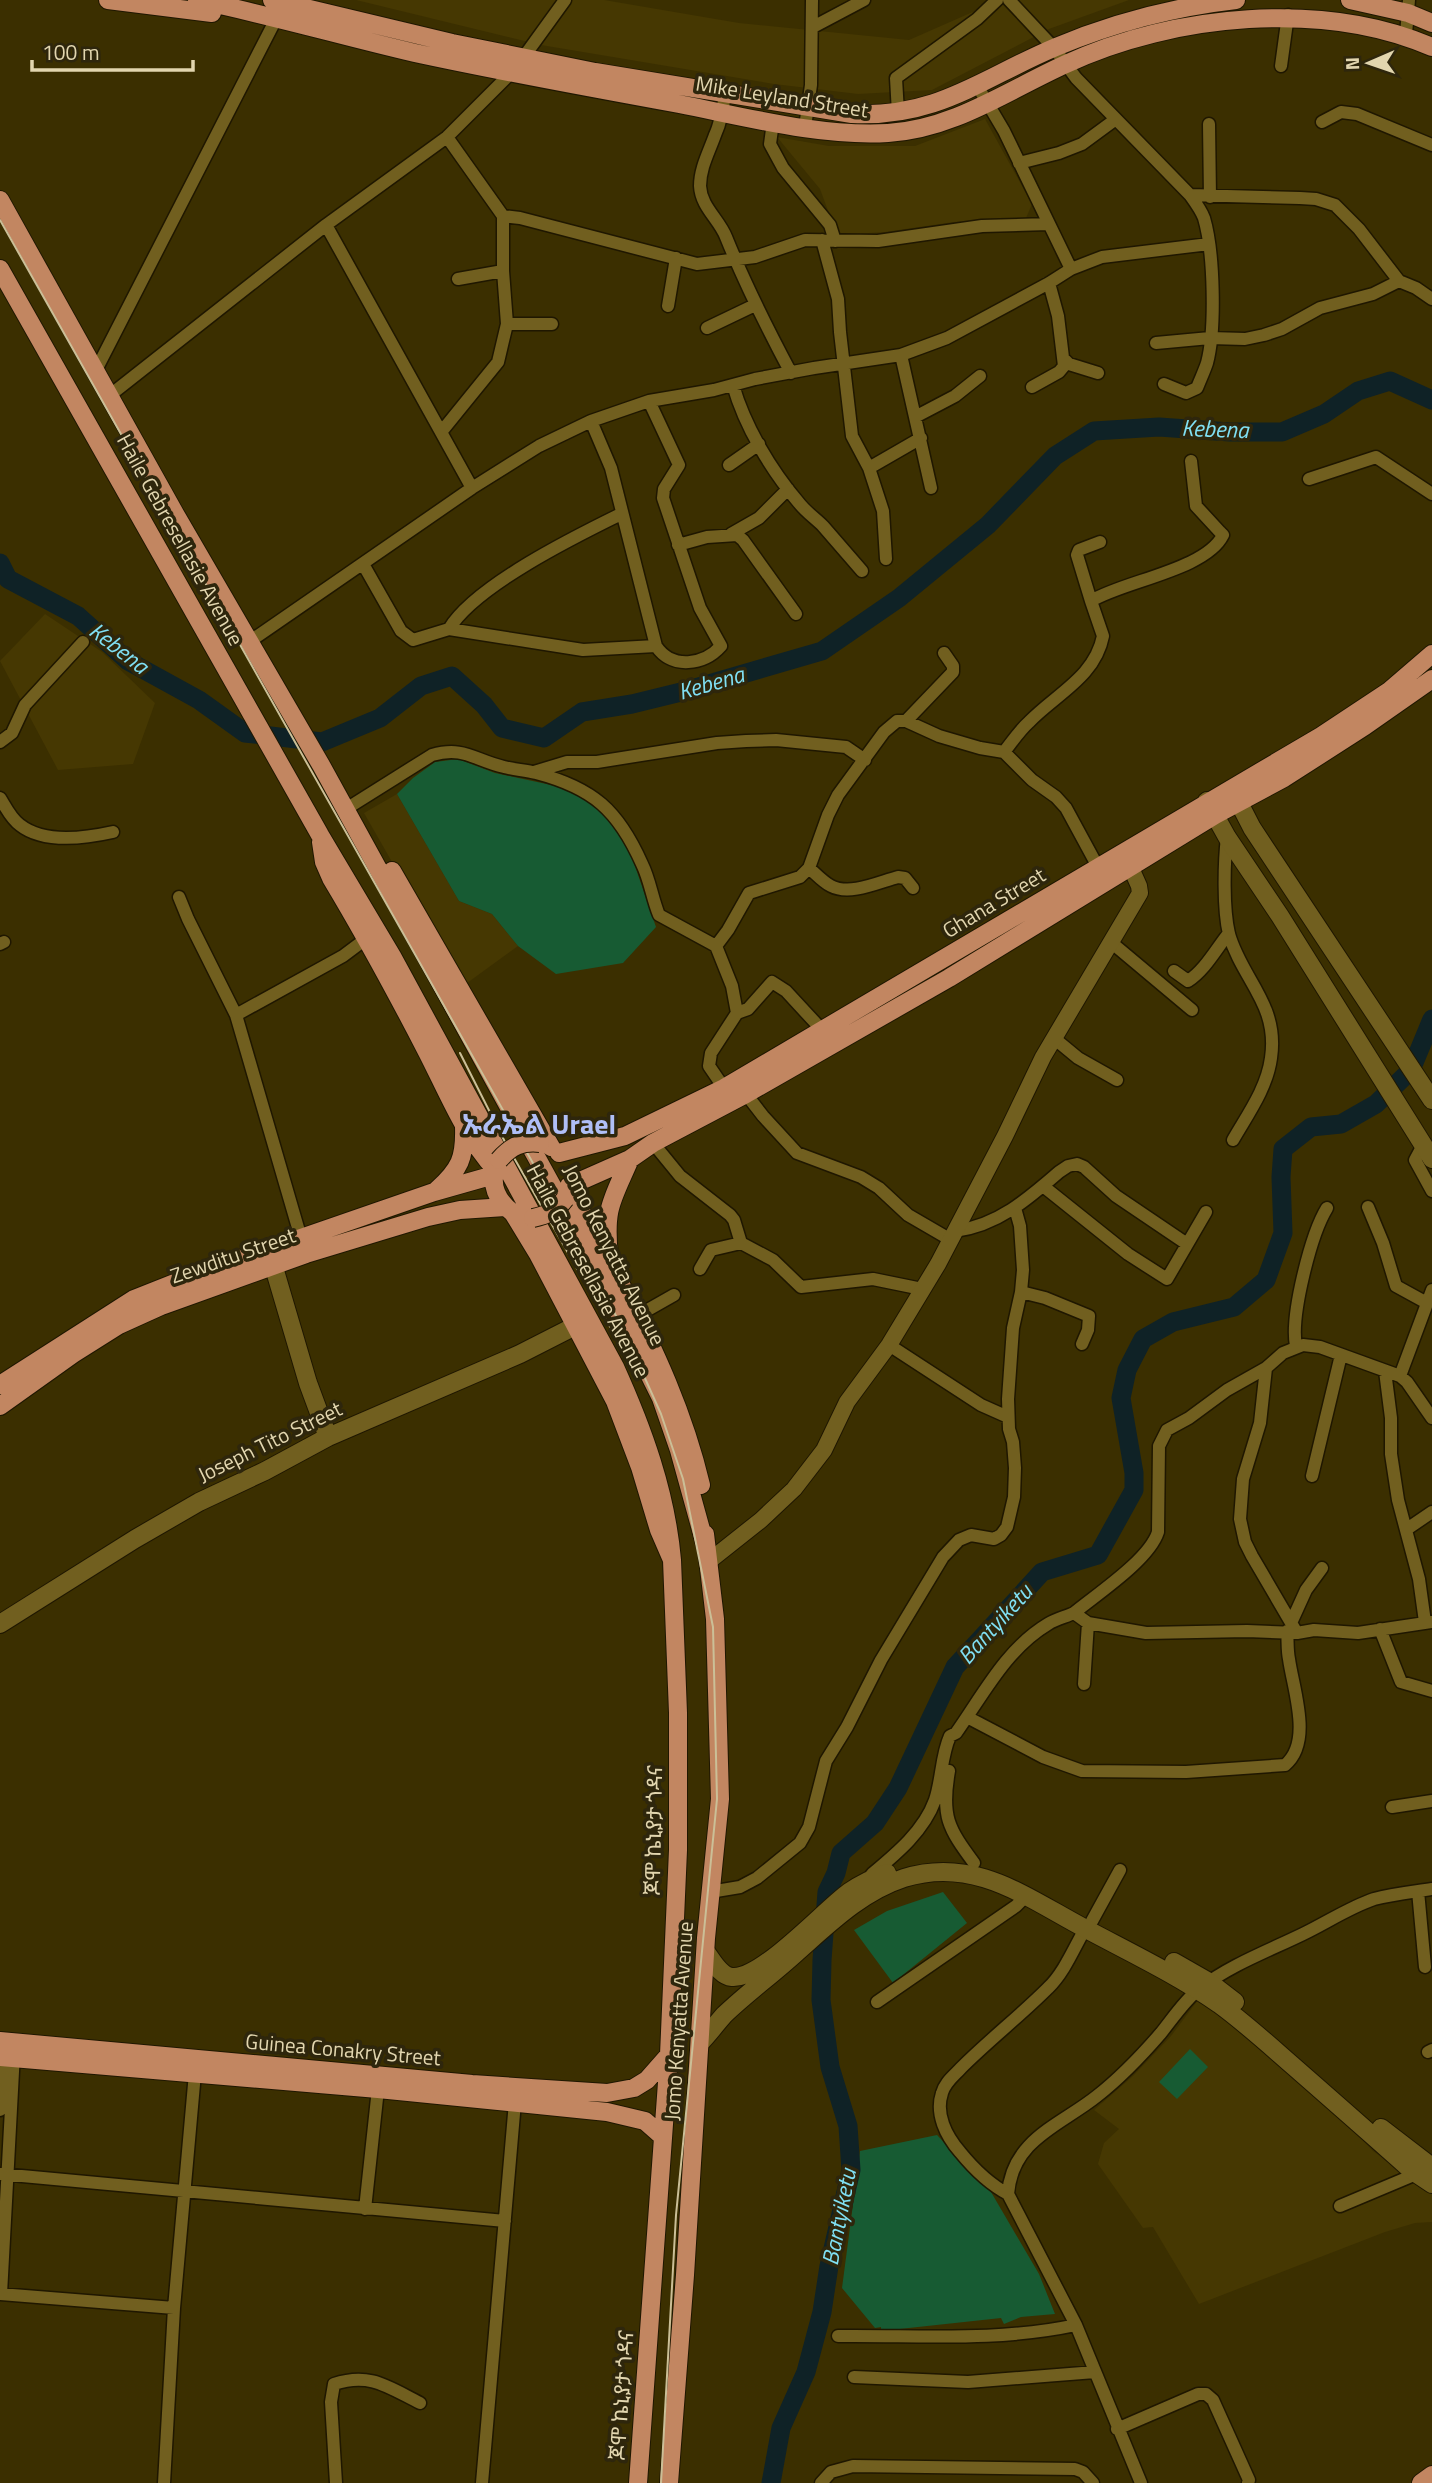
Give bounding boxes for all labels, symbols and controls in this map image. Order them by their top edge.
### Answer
scale bar [32,28,192,72]
north arrow [1334,28,1404,98]
text: 100 m [42,36,99,68]
text: N [1337,57,1366,71]
street label: Mike Leyland Street [694,67,871,126]
water label: Kebena [1181,410,1251,447]
street label: Haile Gebresellasie Avenue [109,428,252,651]
water label: Kebena [82,613,158,683]
water label: Kebena [674,656,749,709]
street label: Ghana Street [936,858,1052,946]
district label: ኡራኤል Urael [462,1102,616,1145]
street label: Haile Gebresellasie Avenue [519,1158,659,1383]
street label: Jomo Kenyatta Avenue [555,1158,674,1351]
street label: Zewditu Street [166,1218,300,1291]
street label: Joseph Tito Street [192,1392,348,1490]
water label: Bantyiketu [949,1574,1041,1672]
street label: ጆሞ ኬኒያታ ጎዳና [636,1765,670,1895]
street label: Jomo Kenyatta Avenue [655,1920,701,2122]
street label: Guinea Conakry Street [244,2025,443,2074]
water label: Bantyiketu [812,2164,865,2268]
street label: ጆሞ ኬኒያታ ጎዳና [601,2329,642,2461]

